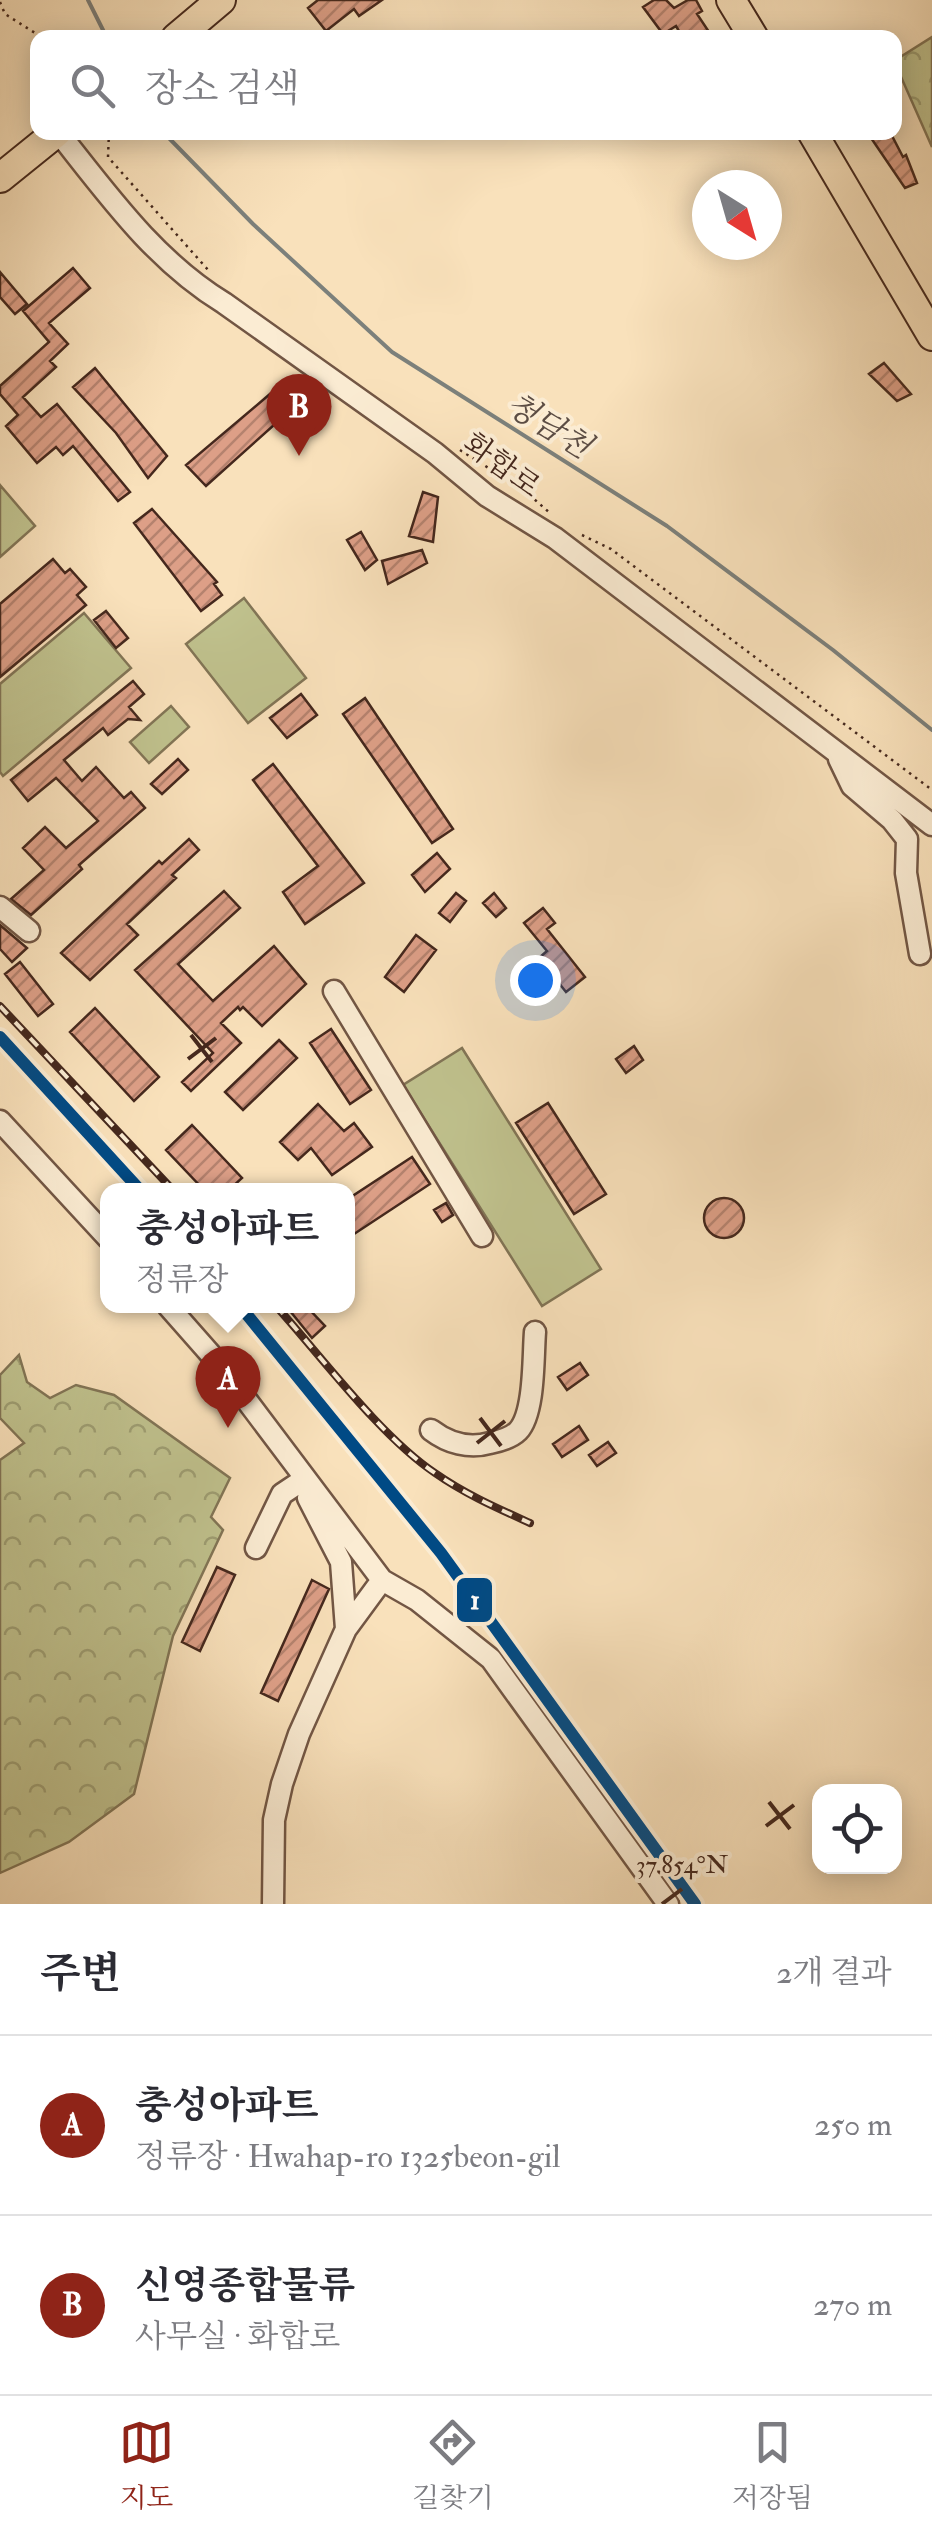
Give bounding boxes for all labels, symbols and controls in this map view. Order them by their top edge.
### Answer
search box [30,30,902,140]
icon: search [65,58,120,113]
text: 장소 검색 [145,65,300,113]
north arrow [692,170,782,260]
pin: B [266,374,332,456]
water label: 청담천 [499,384,600,468]
street label: 화합로 [456,425,548,506]
your location [510,955,561,1006]
popup [100,1183,355,1313]
text: 충성아파트 [136,1205,319,1253]
text: 정류장 [136,1260,228,1300]
pin: A [196,1346,260,1428]
line badge: 1 [455,1576,494,1624]
text: 1 [470,1583,480,1618]
map controls [812,1784,902,1874]
button: locate [812,1784,902,1874]
text: 37.854°N [636,1850,729,1881]
text: 주변 [40,1948,121,2000]
text: 2개 결과 [776,1953,892,1993]
text: 충성아파트 [135,2082,319,2130]
text: A [62,2105,83,2145]
text: 250 m [814,2105,892,2145]
text: 정류장 · Hwahap-ro 1325beon-gil [135,2137,560,2177]
text: 신영종합물류 [135,2262,355,2310]
text: B [62,2285,83,2325]
text: 270 m [813,2285,892,2325]
text: 사무실 · 화합로 [135,2317,340,2357]
tab: 지도 [119,2415,174,2516]
tab: 길찾기 [412,2415,493,2516]
tab: 저장됨 [732,2415,813,2516]

